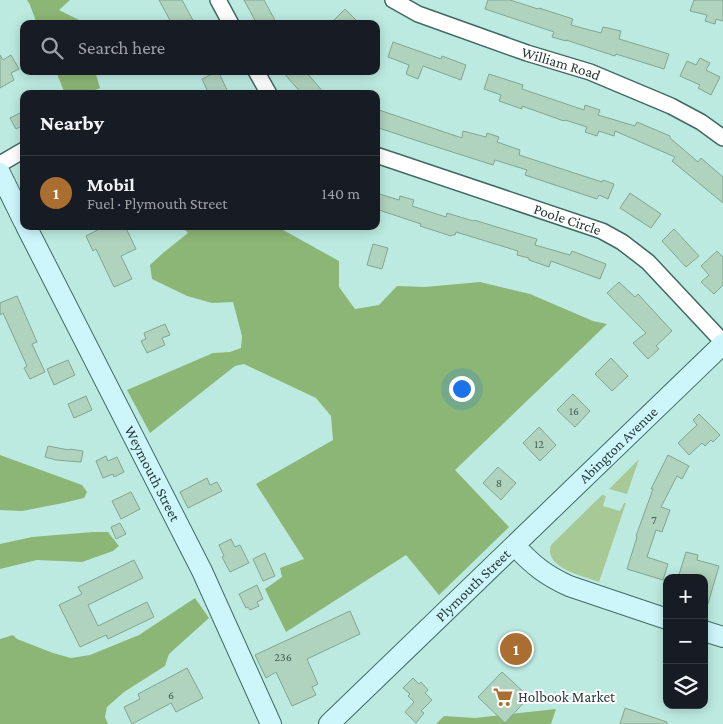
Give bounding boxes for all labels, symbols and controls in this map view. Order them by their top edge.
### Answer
search box [20,20,380,75]
icon: search [38,34,66,62]
text: Search here [78,37,165,58]
street label: William Road [520,44,603,84]
text: Nearby [40,111,104,135]
text: Mobil [87,174,135,195]
text: 1 [53,185,59,202]
text: 140 m [322,185,360,202]
text: Fuel · Plymouth Street [87,195,228,212]
street label: Poole Circle [532,201,604,238]
your location [449,376,475,402]
street label: Abington Avenue [576,403,661,486]
house number: 16 [569,404,579,418]
street label: Weymouth Street [121,423,184,525]
house number: 12 [534,437,544,451]
house number: 8 [496,476,502,490]
house number: 7 [651,513,657,527]
street label: Plymouth Street [433,545,514,625]
map controls [663,574,708,709]
button: + [663,574,708,619]
button: − [663,619,708,664]
pin: 1 [500,630,532,668]
house number: 236 [274,650,292,664]
button: layers [663,664,708,709]
supermarket icon: Holbook Market [492,686,514,708]
house number: 6 [168,688,174,702]
place label: Holbook Market [518,689,616,705]

